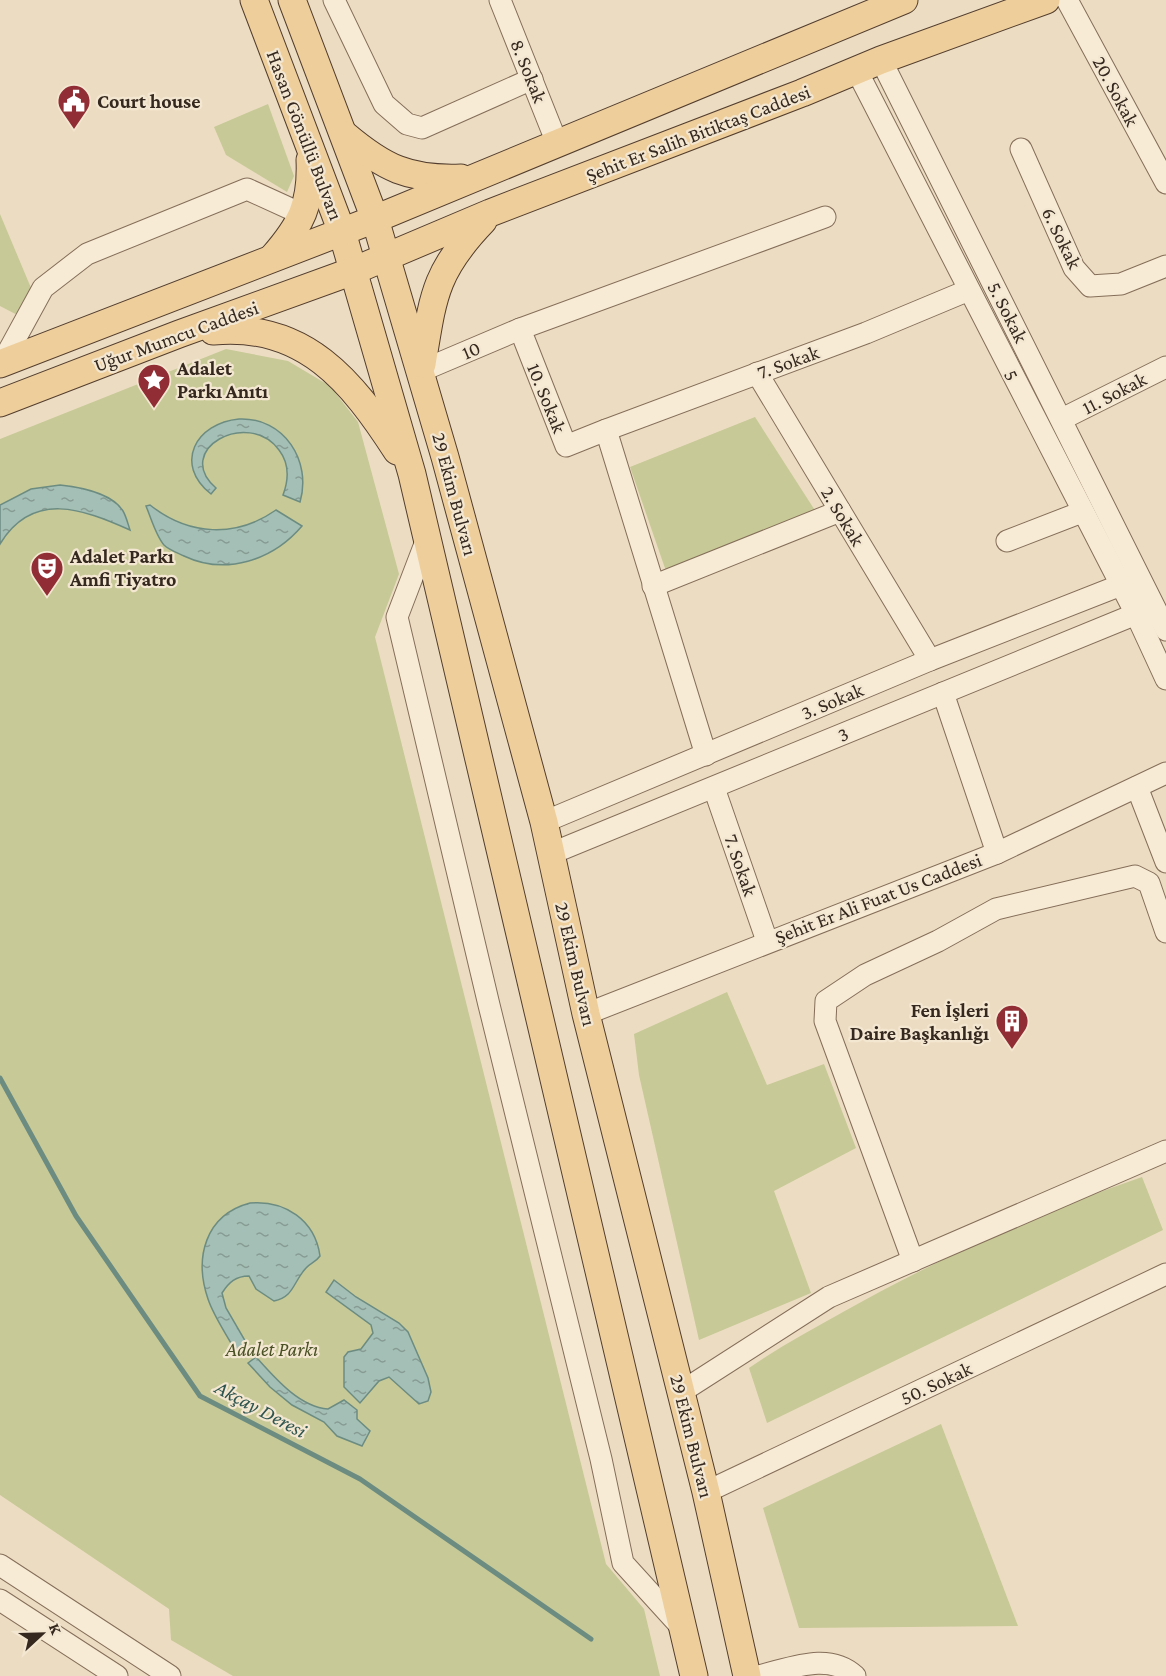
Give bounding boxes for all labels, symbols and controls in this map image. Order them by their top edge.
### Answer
street label: 8. Sokak [506,36,552,106]
street label: Hasan Gönüllü Bulvarı [262,47,348,223]
street label: 20. Sokak [1088,52,1144,130]
street label: Şehit Er Salih Bitiktaş Caddesi [583,80,814,187]
public building icon: Court house [56,83,92,130]
place label: Court house [97,90,201,112]
street label: 6. Sokak [1038,204,1087,273]
street label: 5. Sokak [983,278,1033,346]
street label: Uğur Mumcu Caddesi [91,296,262,377]
street label: 10 [458,336,484,364]
street label: 7. Sokak [754,341,822,383]
place label: Adalet Parkı Anıtı [176,357,268,402]
street label: 10. Sokak [523,360,571,437]
place icon: Adalet Parkı Anıtı [136,362,172,409]
street label: 5 [1000,366,1024,384]
street label: 11. Sokak [1078,367,1150,418]
street label: 29 Ekim Bulvarı [428,430,482,558]
street label: 2. Sokak [817,482,869,550]
place label: Adalet Parkı Amfi Tiyatro [69,545,176,590]
theatre icon: Adalet Parkı Amfi Tiyatro [29,550,65,597]
street label: 3. Sokak [798,678,867,724]
street label: 3 [834,722,852,746]
street label: 7. Sokak [720,831,762,899]
street label: Şehit Er Ali Fuat Us Caddesi [772,848,985,949]
street label: 29 Ekim Bulvarı [551,900,601,1028]
place label: Fen İşleri Daire Başkanlığı [850,999,989,1044]
building icon: Fen İşleri Daire Başkanlığı [994,1003,1030,1050]
park label: Adalet Parkı [225,1338,318,1360]
street label: 50. Sokak [897,1357,976,1409]
street label: 29 Ekim Bulvarı [666,1372,718,1500]
water label: Akçay Deresi [210,1374,311,1443]
north arrow [12,1604,72,1664]
text: K [46,1621,66,1637]

